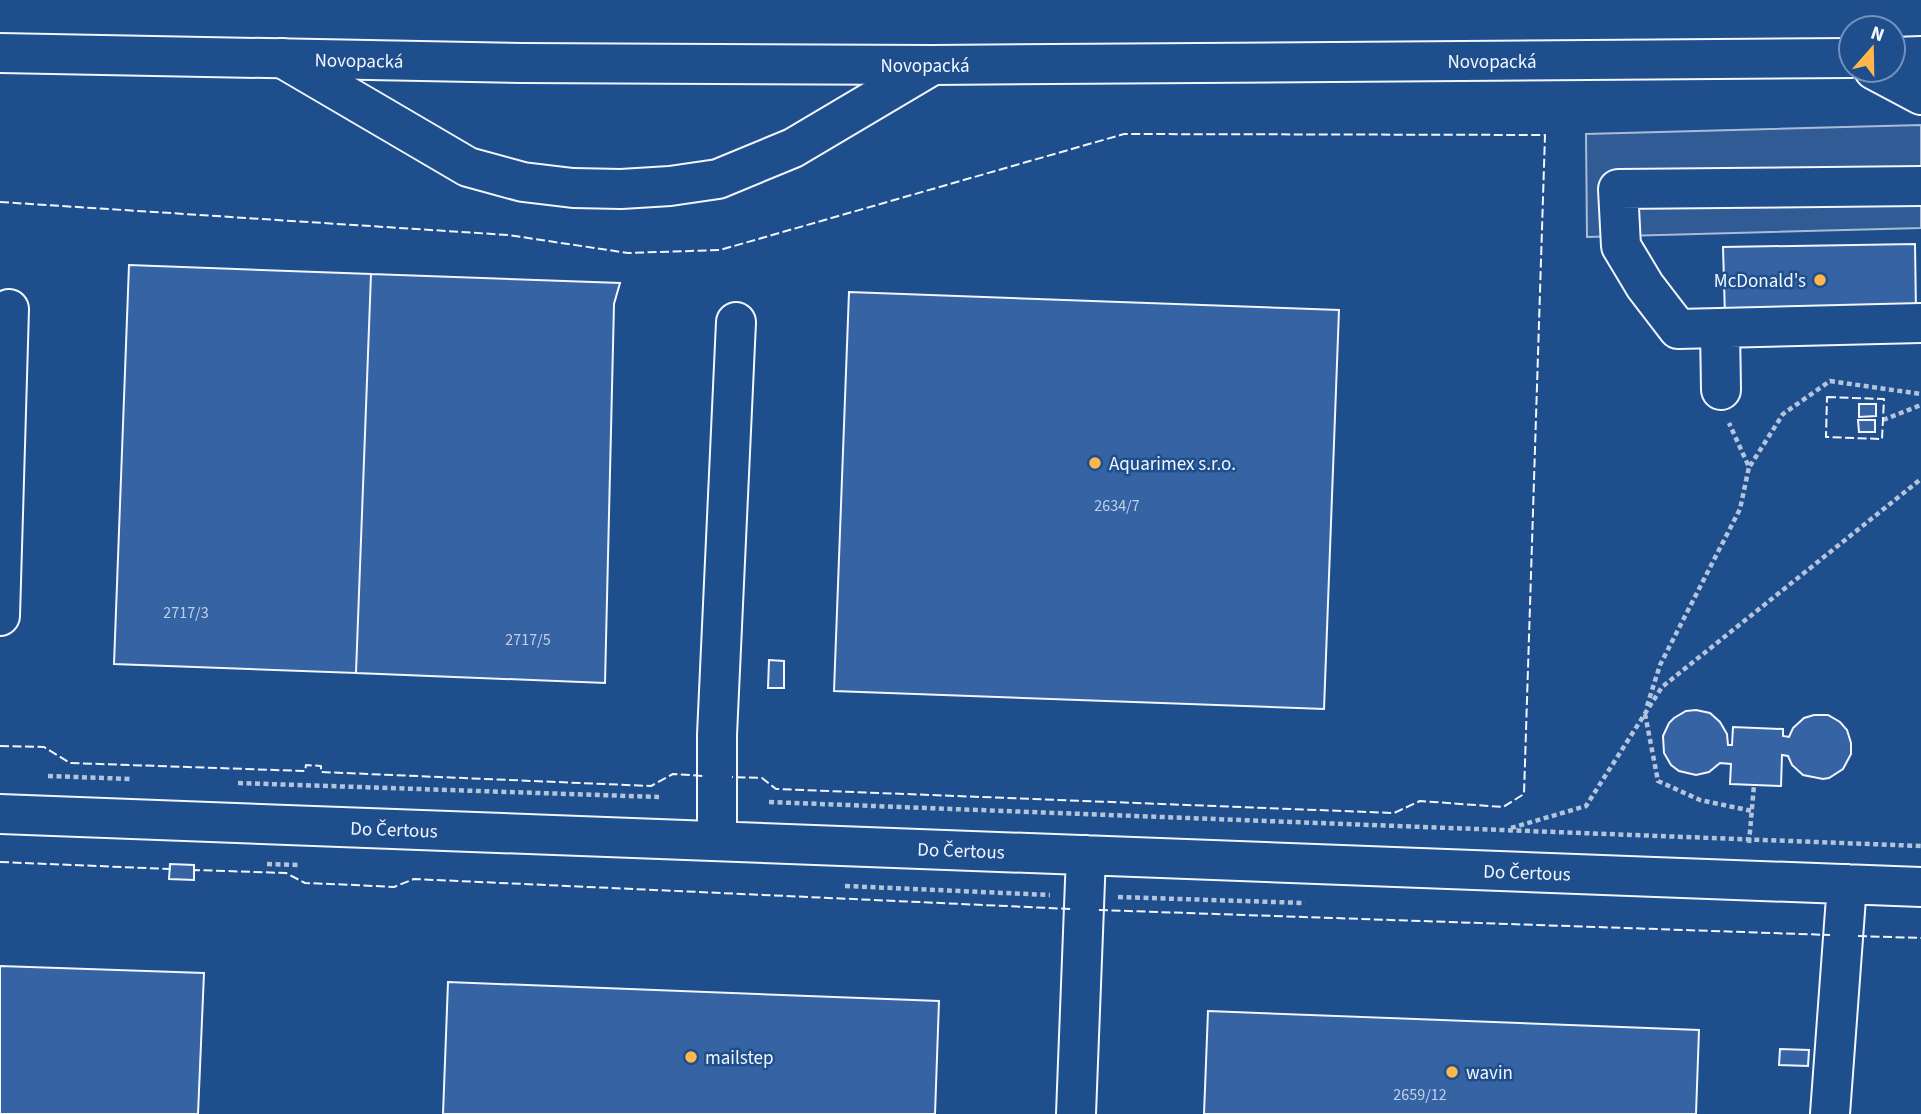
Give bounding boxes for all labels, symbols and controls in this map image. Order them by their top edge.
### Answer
north arrow [1837,14,1907,84]
text: N [1867,20,1888,49]
street label: Novopacká [314,47,404,76]
street label: Novopacká [1448,49,1536,76]
street label: Novopacká [881,53,969,80]
place label: McDonald's [1714,268,1806,295]
marker: McDonald's [1812,272,1828,288]
place label: Aquarimex s.r.o. [1109,451,1236,478]
marker: Aquarimex s.r.o. [1087,455,1103,471]
house number: 2634/7 [1094,495,1140,517]
house number: 2717/3 [163,602,209,624]
house number: 2717/5 [505,629,551,651]
street label: Do Čertous [350,815,438,846]
street label: Do Čertous [917,836,1005,867]
street label: Do Čertous [1483,858,1571,889]
place label: mailstep [705,1045,774,1072]
marker: mailstep [683,1049,699,1065]
place label: wavin [1466,1060,1513,1087]
marker: wavin [1444,1064,1460,1080]
house number: 2659/12 [1393,1084,1447,1106]

